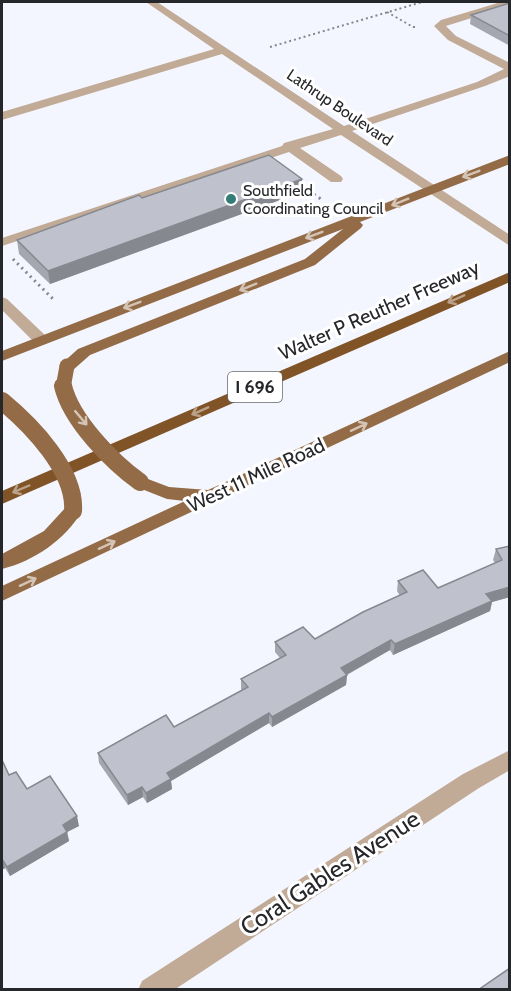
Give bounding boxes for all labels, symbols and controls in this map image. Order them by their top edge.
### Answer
street label: Lathrup Boulevard [283,65,396,150]
one-way arrow [462,169,480,180]
place label: Southfield Coordinating Council [243,181,384,218]
marker: Southfield Coordinating Council [224,192,238,206]
one-way arrow [392,197,410,208]
one-way arrow [306,230,324,241]
street label: Walter P Reuther Freeway [275,255,483,365]
one-way arrow [240,282,258,293]
one-way arrow [447,294,465,305]
one-way arrow [124,300,142,311]
road number: I 696 [228,372,282,402]
one-way arrow [192,406,210,417]
one-way arrow [74,410,87,426]
one-way arrow [350,420,368,432]
street label: West 11 Mile Road [184,433,328,517]
one-way arrow [13,484,31,495]
one-way arrow [97,539,115,551]
one-way arrow [18,576,36,588]
street label: Coral Gables Avenue [235,804,425,941]

